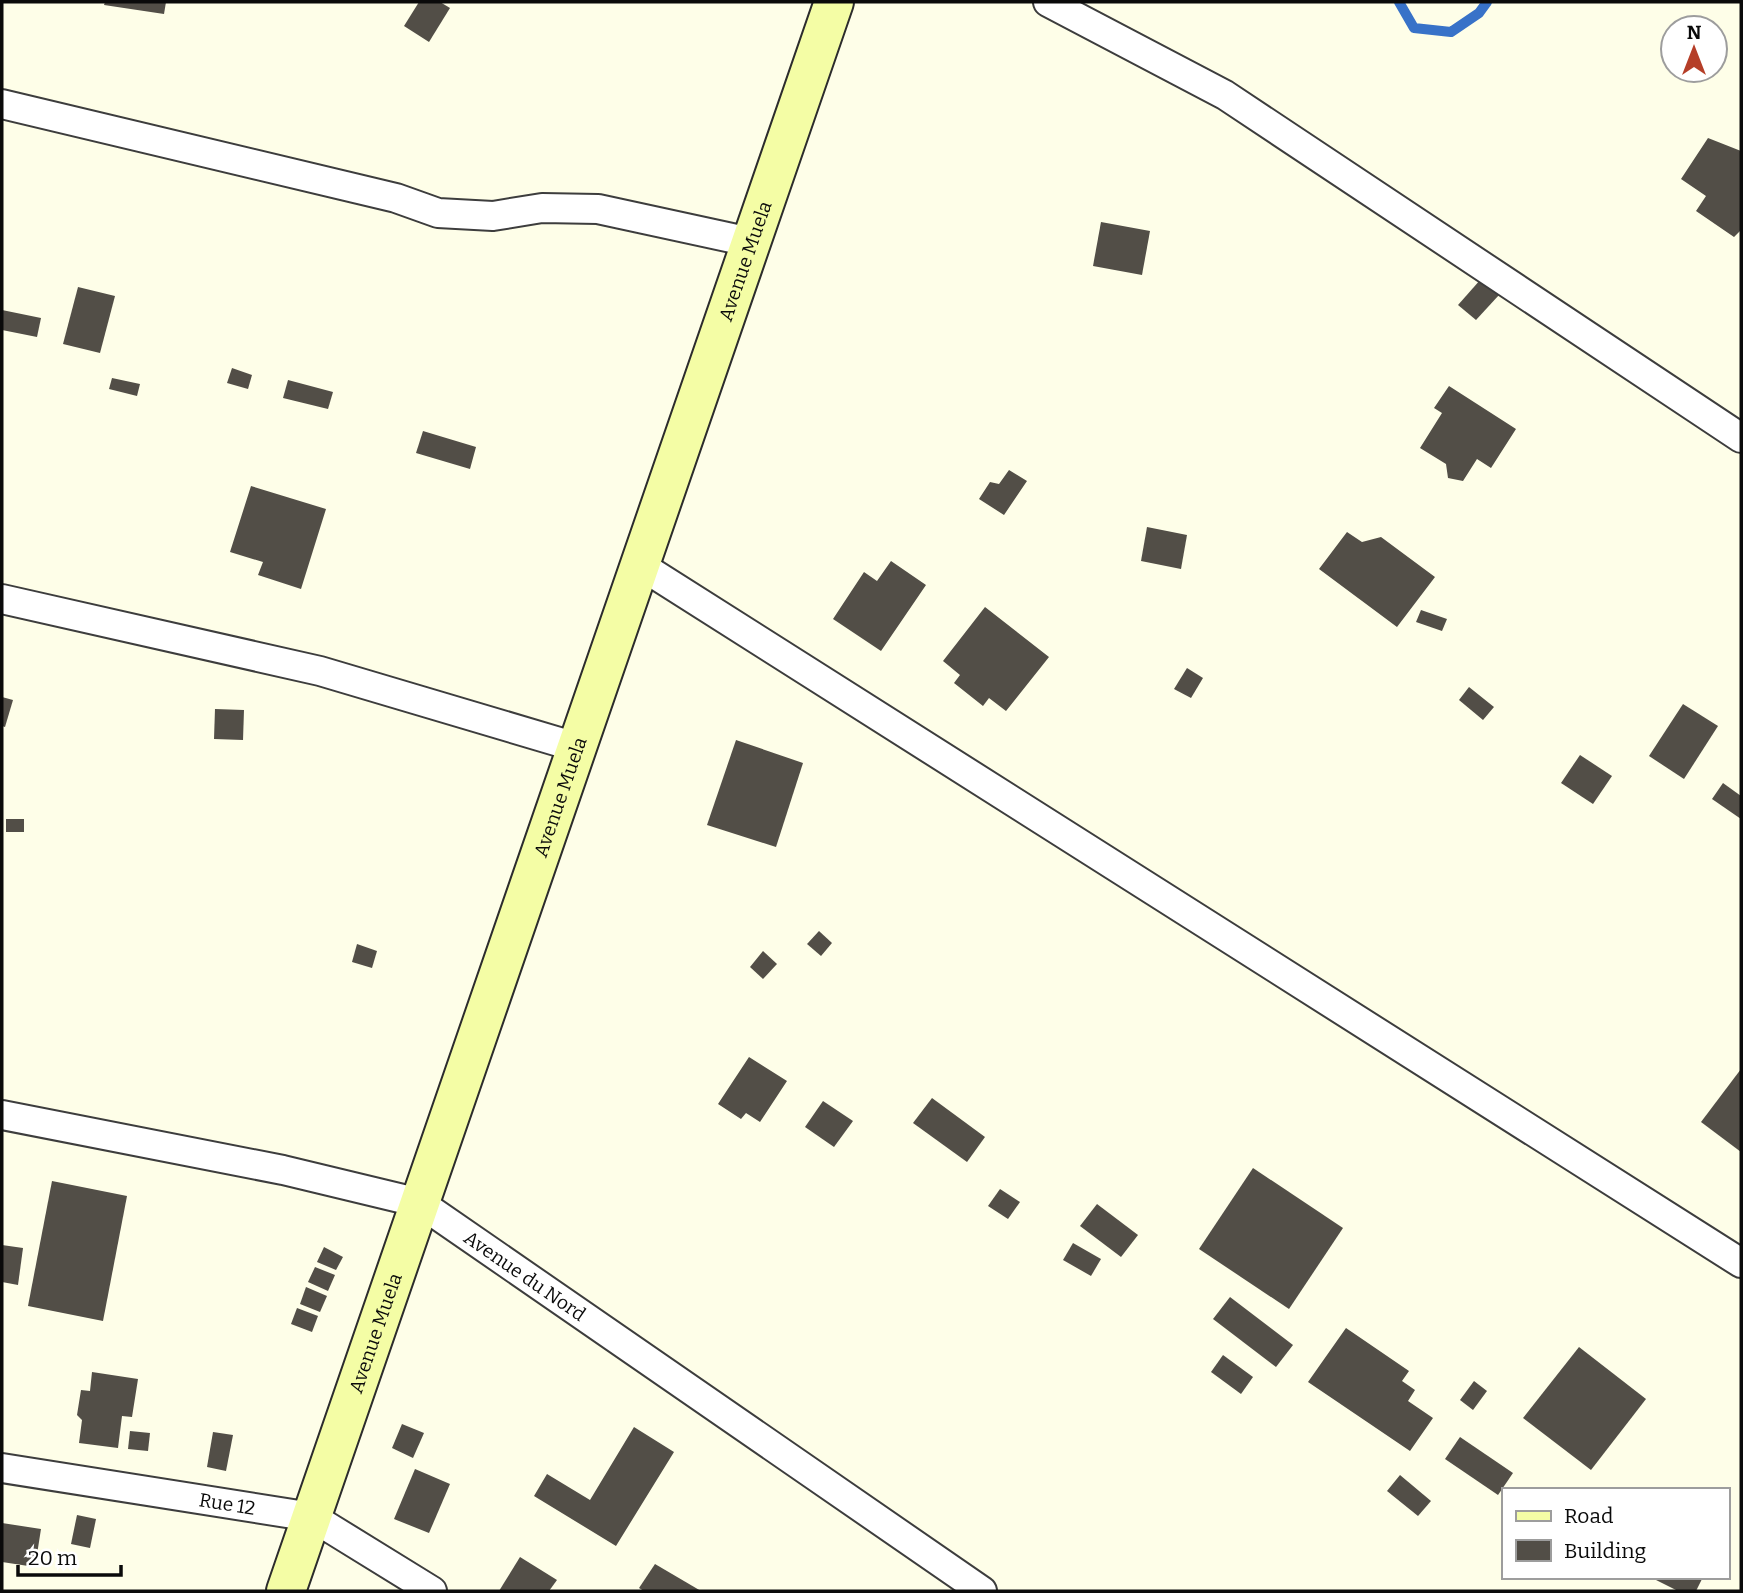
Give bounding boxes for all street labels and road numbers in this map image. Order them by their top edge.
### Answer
street label: Avenue Muela [713,197,776,324]
street label: Avenue Muela [529,733,591,860]
street label: Avenue du Nord [460,1226,590,1326]
street label: Avenue Muela [344,1269,407,1396]
street label: Rue 12 [198,1488,257,1519]

